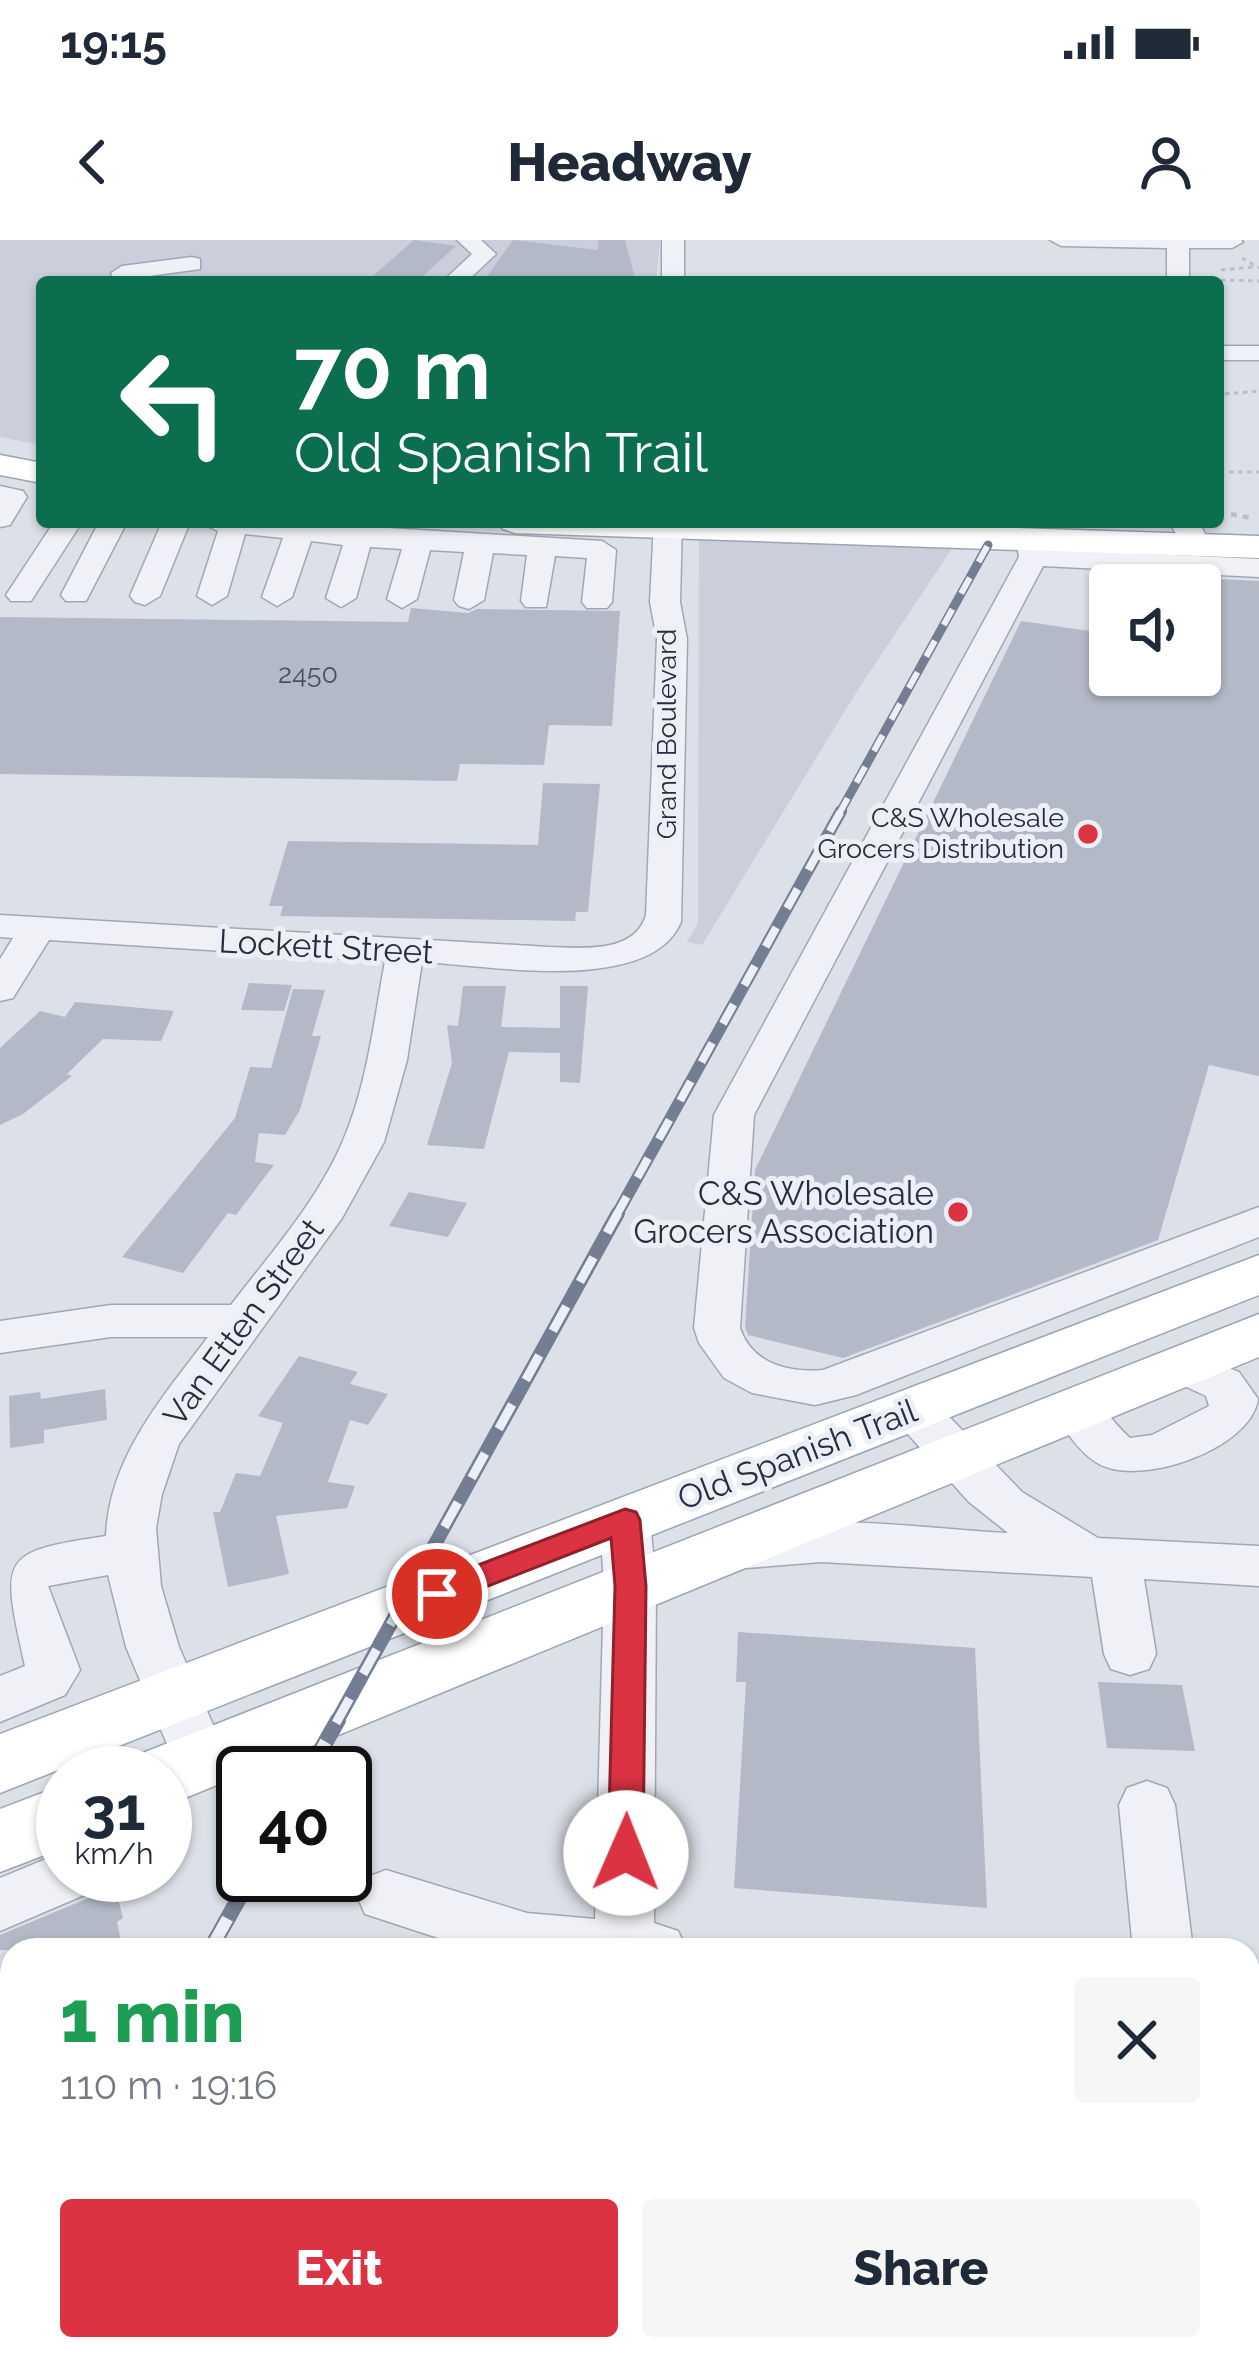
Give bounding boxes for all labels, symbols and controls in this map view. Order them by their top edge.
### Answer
text: 19:15 [60,16,167,69]
icon: back [60,129,126,195]
icon: person [1133,129,1199,195]
text: Headway [507,130,752,194]
text: 70 m [294,320,491,419]
icon: left [96,324,252,480]
text: Old Spanish Trail [294,421,708,485]
map controls [1089,564,1221,696]
button: sound [1089,564,1221,696]
street label: Grand Boulevard [651,629,682,839]
house number: 2450 [278,658,338,689]
place label: C&S Wholesale Grocers Distribution [818,802,1064,864]
marker: C&S Wholesale Grocers Distribution [1075,821,1101,847]
street label: Lockett Street [218,921,434,972]
place label: C&S Wholesale Grocers Association [634,1174,934,1251]
marker: C&S Wholesale Grocers Association [945,1199,971,1225]
street label: Van Etten Street [155,1211,332,1433]
street label: Old Spanish Trail [672,1391,923,1518]
pin [386,1543,488,1645]
icon: arrive [404,1561,470,1627]
speed limit sign: 40 [216,1746,372,1902]
text: 31 [82,1774,146,1844]
position arrow [563,1790,689,1916]
text: km/h [74,1836,154,1871]
text: 1 min [60,1974,245,2059]
button: close [1074,1977,1200,2103]
text: 110 m · 19:16 [60,2062,277,2108]
button: Exit [60,2199,618,2337]
button: Share [642,2199,1200,2337]

